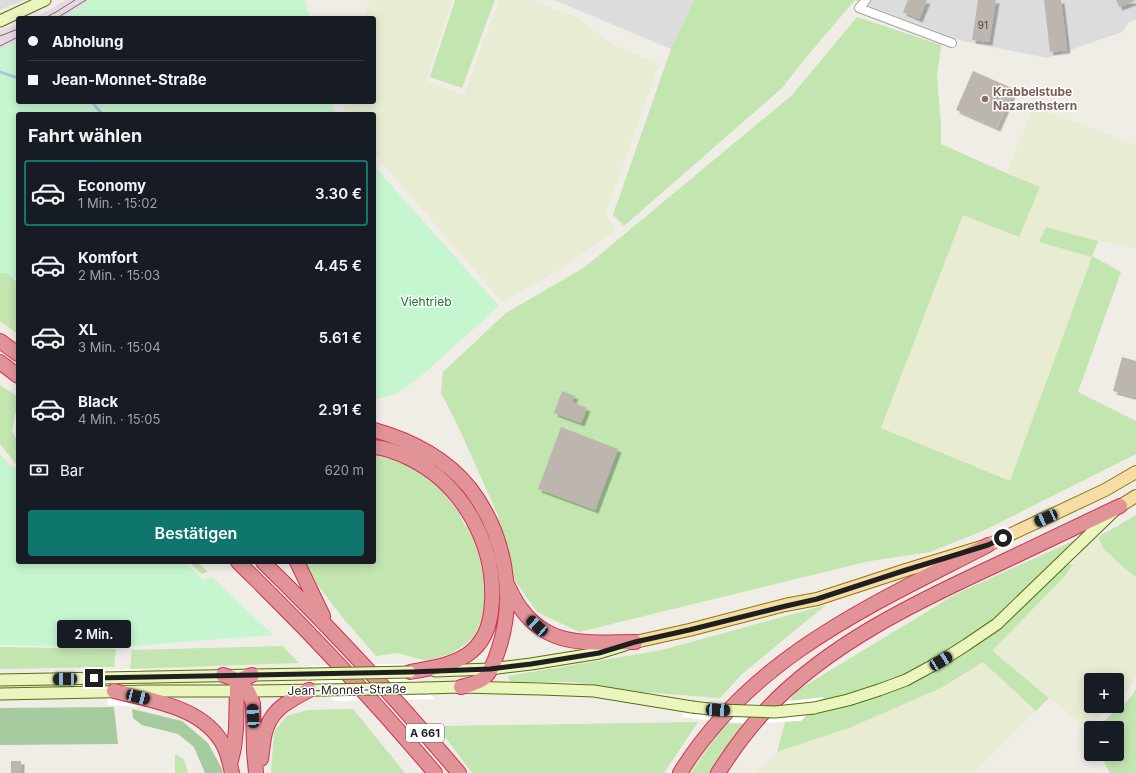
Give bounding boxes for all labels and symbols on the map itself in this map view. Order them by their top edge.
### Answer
house number: 91 [978,19,988,31]
place label: Krabbelstube Nazarethstern [993,84,1077,113]
marker: Krabbelstube Nazarethstern [980,94,990,104]
park label: Viehtrieb [400,294,452,309]
car [1033,508,1059,528]
route start [994,529,1012,547]
car [524,614,550,638]
callout: 2 Min. [57,620,131,648]
car [928,650,954,672]
route end [85,669,103,687]
car [53,673,77,685]
street label: Jean-Monnet-Straße [287,681,407,698]
car [125,688,151,706]
car [706,703,730,717]
car [246,704,260,728]
road number: A 661 [406,724,444,742]

